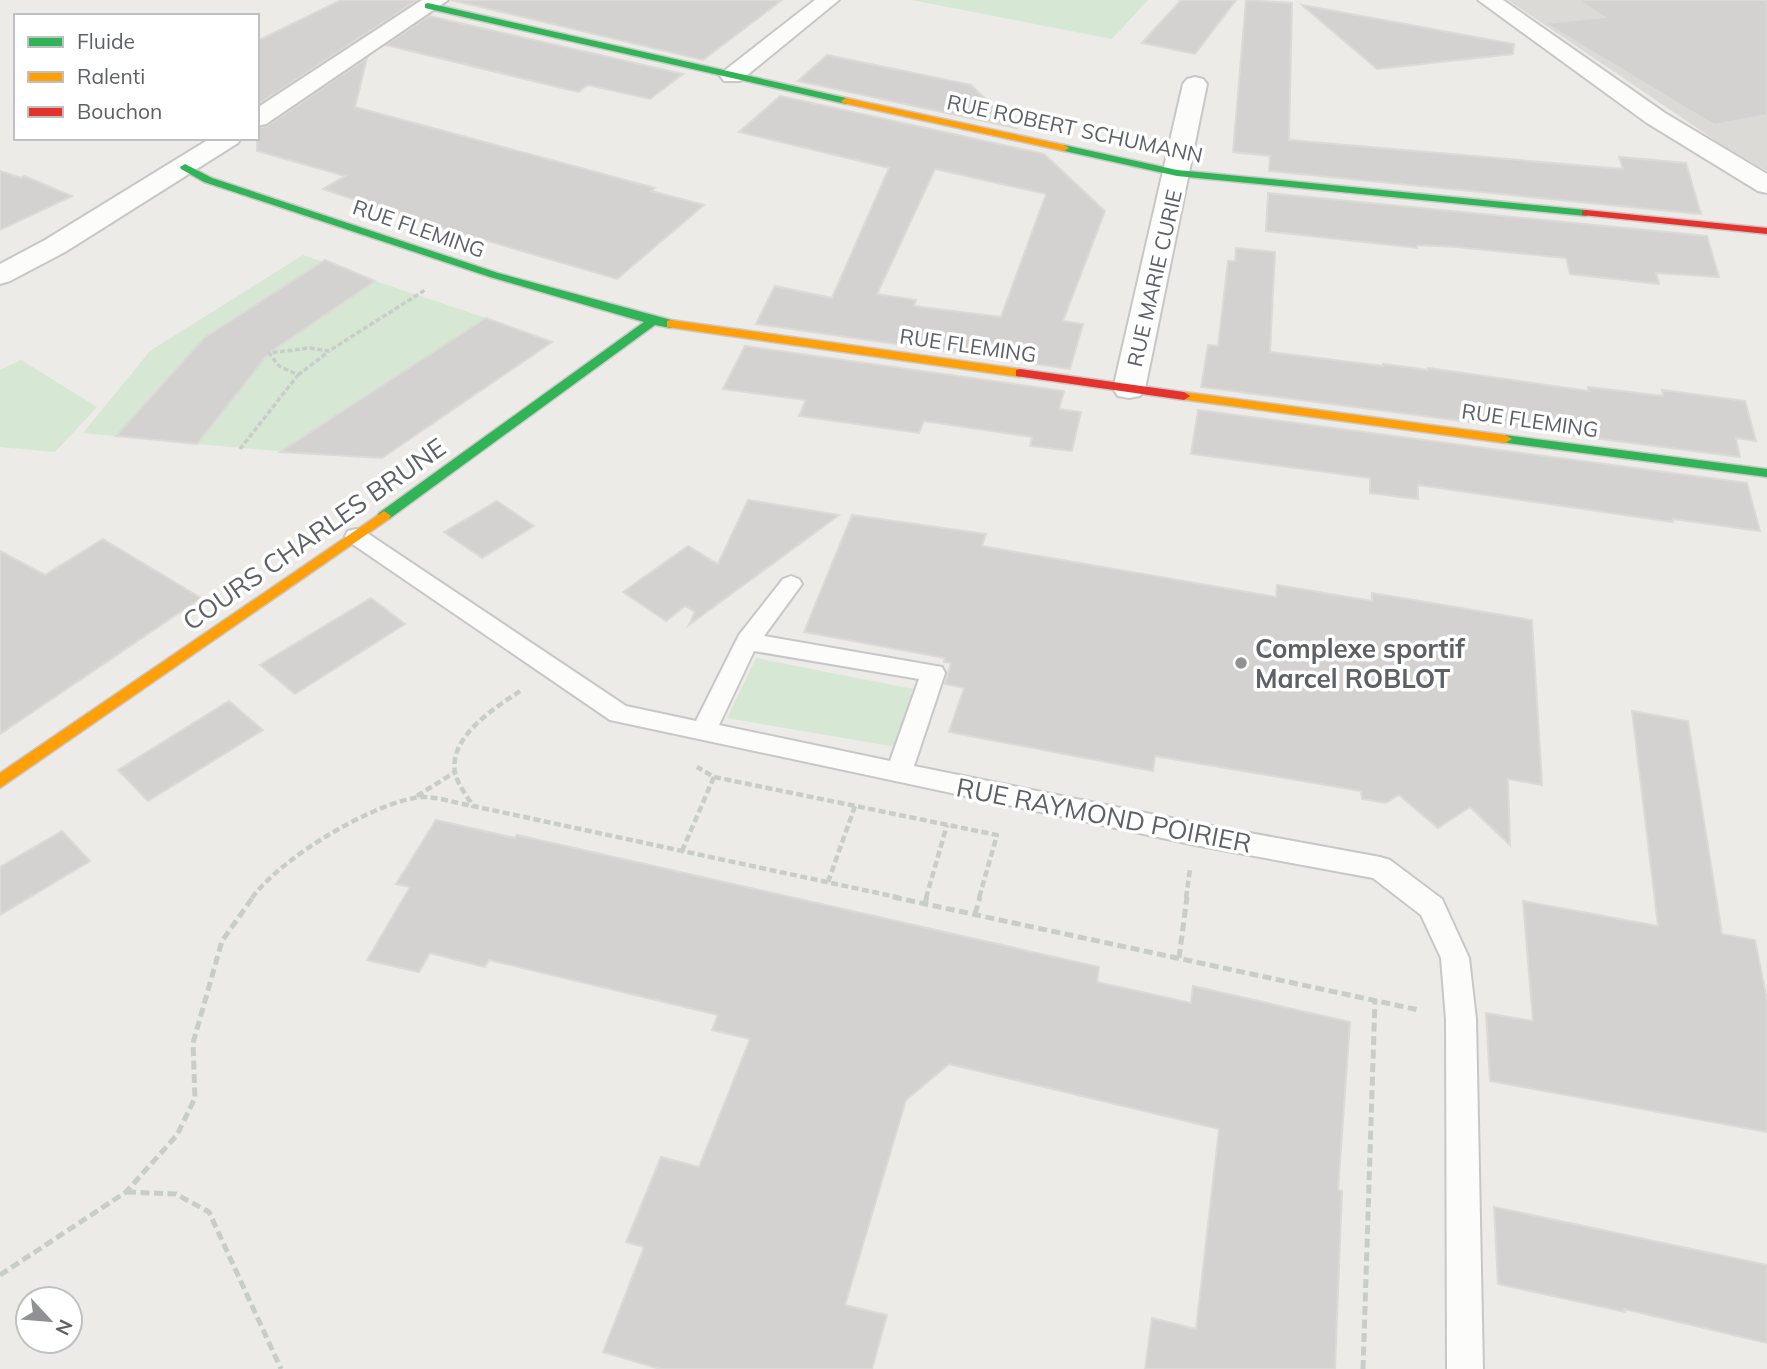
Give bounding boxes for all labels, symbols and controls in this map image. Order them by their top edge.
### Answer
legend [14,14,259,140]
text: Fluide [77,28,135,54]
text: Ralenti [77,63,145,89]
street label: RUE ROBERT SCHUMANN [945,88,1205,168]
text: Bouchon [77,98,162,124]
street label: RUE MARIE CURIE [1121,187,1187,369]
street label: RUE FLEMING [350,193,488,263]
street label: RUE FLEMING [898,323,1038,367]
street label: RUE FLEMING [1460,398,1600,442]
street label: COURS CHARLES BRUNE [176,431,452,637]
place label: Complexe sportif Marcel ROBLOT [1255,632,1465,695]
marker: Complexe sportif Marcel ROBLOT [1233,655,1249,671]
street label: RUE RAYMOND POIRIER [954,770,1254,860]
north arrow [14,1285,84,1355]
text: N [50,1316,78,1339]

